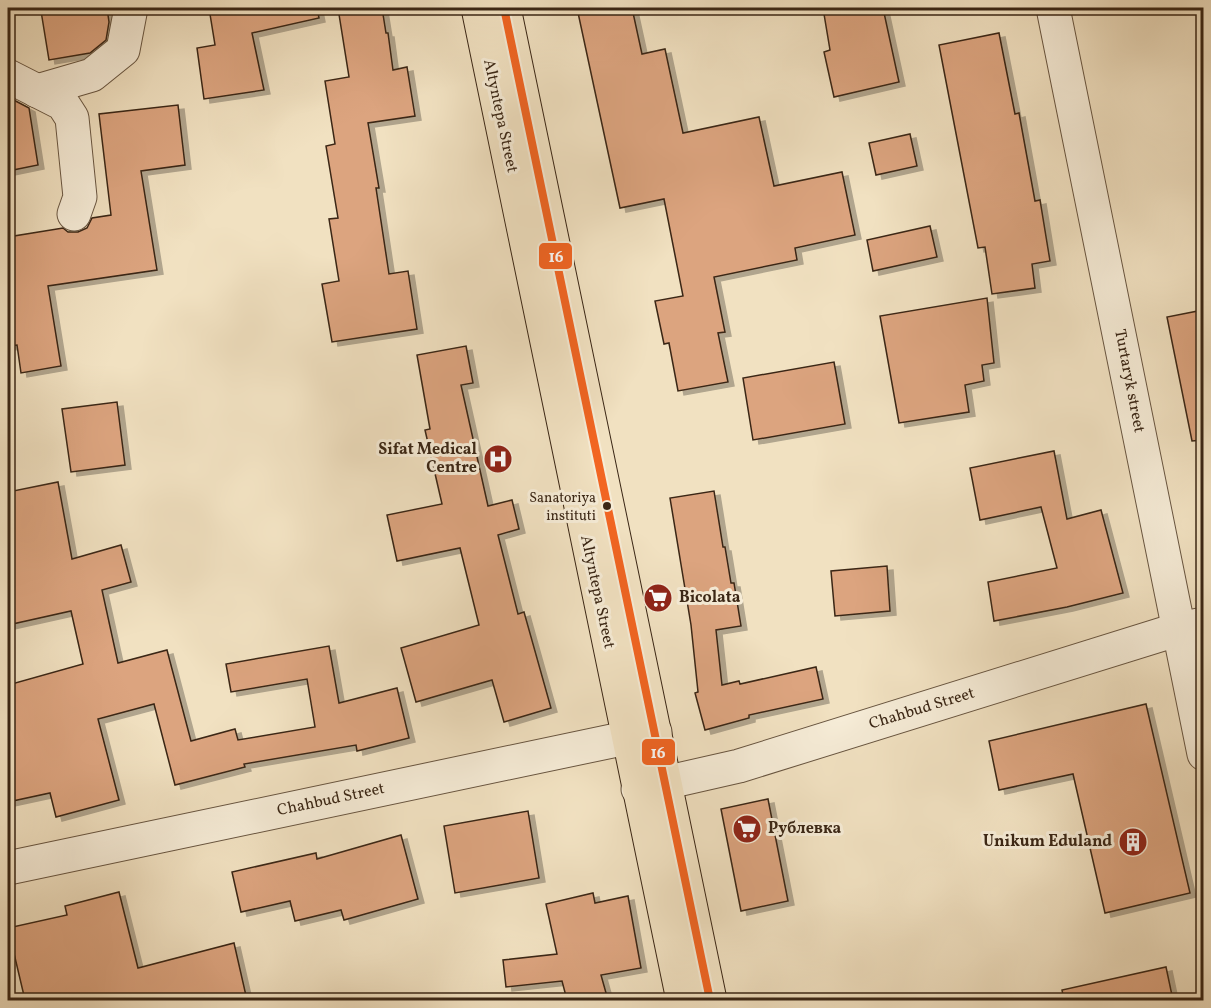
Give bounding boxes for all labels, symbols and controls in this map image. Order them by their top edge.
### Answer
street label: Altyntepa Street [477,57,523,175]
line badge: 16 [538,242,573,270]
text: 16 [548,247,564,269]
street label: Turtaryk street [1108,327,1150,435]
place label: Sifat Medical Centre [378,439,478,479]
hospital icon: Sifat Medical Centre [482,443,514,475]
place label: Sanatoriya instituti [529,489,596,526]
marker: Sanatoriya instituti [601,500,613,512]
street label: Altyntepa Street [574,533,620,651]
supermarket icon: Bicolata [642,582,674,614]
place label: Bicolata [679,587,741,609]
street label: Chahbud Street [866,682,978,736]
line badge: 16 [641,738,676,766]
text: 16 [650,743,666,765]
street label: Chahbud Street [275,778,387,822]
supermarket icon: Рублевка [731,813,763,845]
place label: Рублевка [768,818,841,840]
building icon: Unikum Eduland [1117,826,1149,858]
place label: Unikum Eduland [983,831,1112,853]

